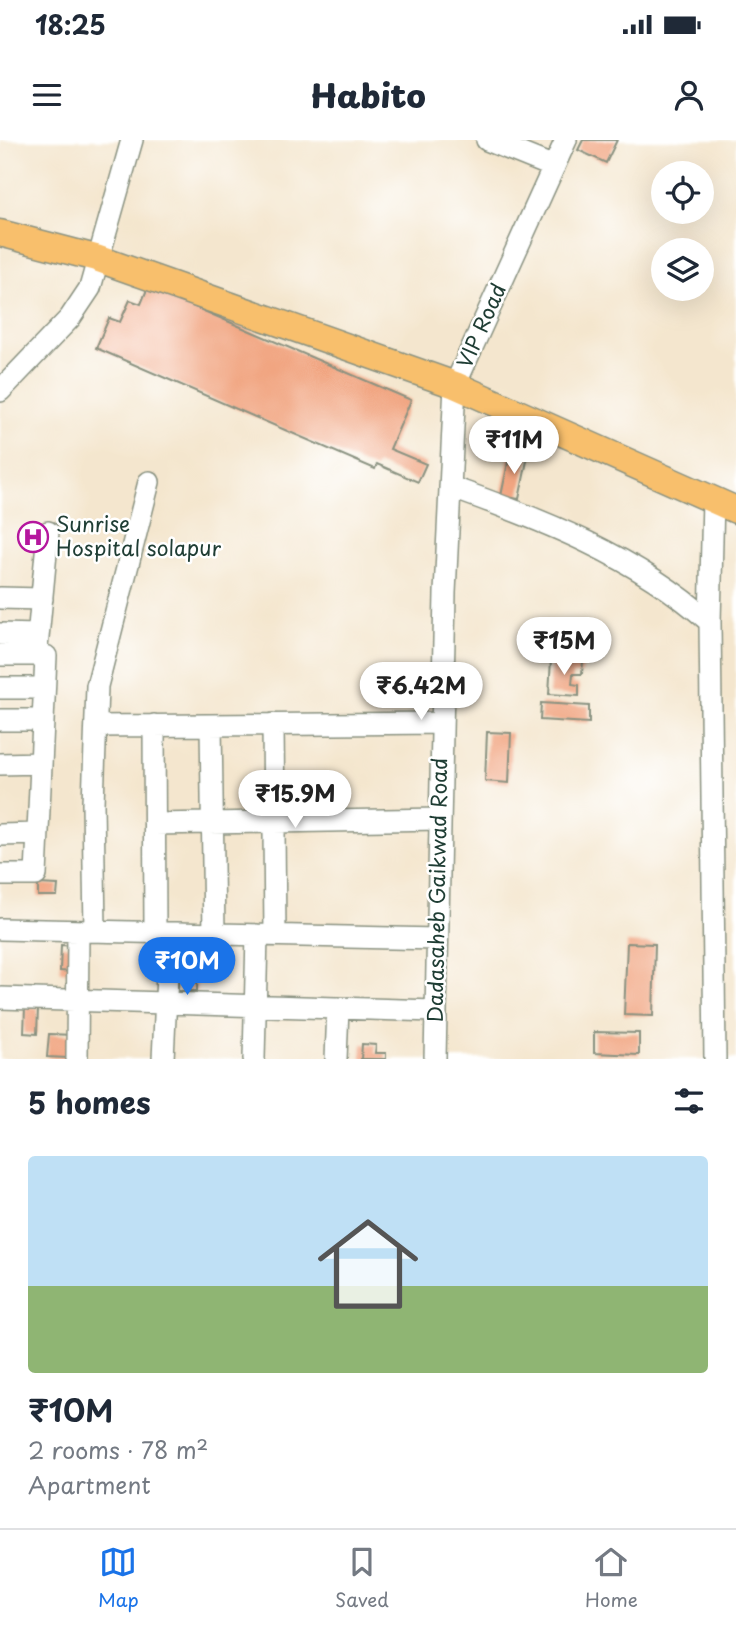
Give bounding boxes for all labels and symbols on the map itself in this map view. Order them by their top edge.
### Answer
street label: VIP Road [447,278,513,373]
pin: ₹11M [473,416,555,476]
place label: Sunrise Hospital solapur [56,507,221,563]
hospital icon: Sunrise Hospital solapur [16,520,50,554]
pin: ₹15M [523,617,605,677]
pin: ₹6.42M [364,662,478,722]
street label: Dadasaheb Gaikwad Road [418,757,454,1023]
pin: ₹15.9M [238,770,352,830]
pin: ₹10M [146,938,228,997]

